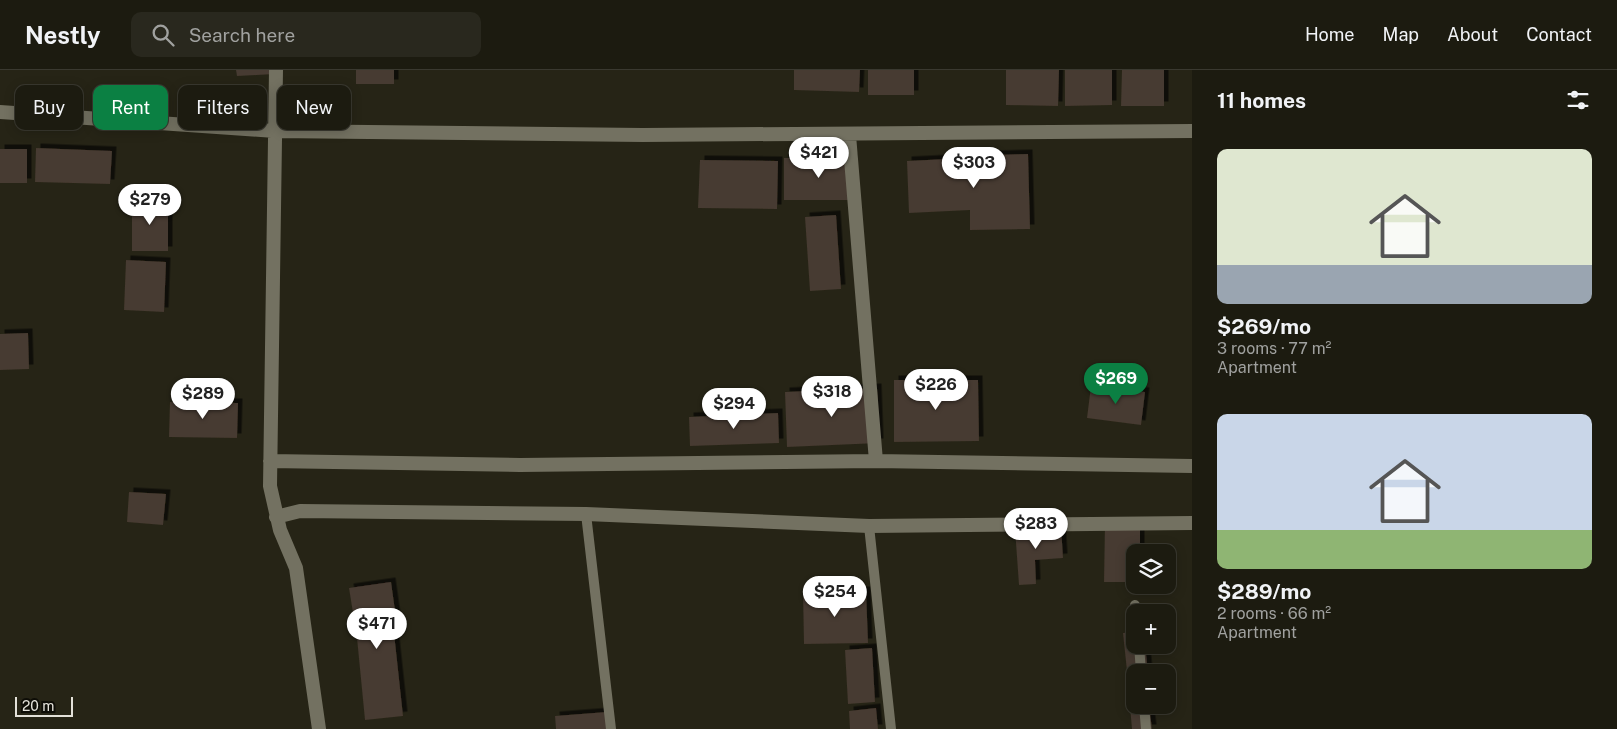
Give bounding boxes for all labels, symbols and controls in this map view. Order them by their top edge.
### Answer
search box [131,12,481,57]
text: Nestly [25,21,101,49]
icon: search [149,21,177,49]
text: Search here [189,24,295,46]
text: Home [1305,24,1355,45]
text: Map [1383,24,1419,45]
text: About [1447,24,1498,45]
text: Contact [1526,24,1592,45]
chip: Buy [15,85,83,130]
chip: Rent [93,85,168,130]
chip: Filters [178,85,267,130]
chip: New [277,85,351,130]
icon: filters [1564,86,1592,114]
text: 11 homes [1217,88,1306,113]
pin: $421 [789,136,849,179]
text: $421 [800,143,838,162]
pin: $303 [944,146,1004,189]
text: $303 [953,153,995,172]
icon: home [1360,181,1450,271]
pin: $279 [120,184,180,226]
text: $279 [129,190,171,209]
text: $269/mo [1217,314,1311,339]
text: 3 rooms · 77 m² [1217,339,1331,358]
text: Apartment [1217,358,1297,377]
pin: $269 [1086,362,1146,405]
pin: $226 [906,368,966,411]
text: $269 [1095,369,1137,388]
text: $226 [915,375,957,394]
pin: $318 [802,376,862,418]
pin: $289 [173,378,233,420]
text: $318 [812,382,852,401]
text: $289 [182,384,224,403]
pin: $294 [704,388,764,430]
text: $294 [713,394,755,413]
icon: home [1360,446,1450,536]
pin: $283 [1006,508,1066,550]
text: $283 [1015,514,1057,533]
map controls [1126,544,1176,714]
button: layers [1126,544,1176,594]
pin: $254 [805,576,865,618]
text: $289/mo [1217,579,1311,604]
text: $254 [814,582,856,601]
button: + [1126,604,1176,654]
text: 2 rooms · 66 m² [1217,604,1331,623]
pin: $471 [347,608,407,650]
text: $471 [358,614,396,633]
text: Apartment [1217,623,1297,642]
button: − [1126,664,1176,714]
scale bar [15,694,72,717]
text: 20 m [22,698,54,714]

